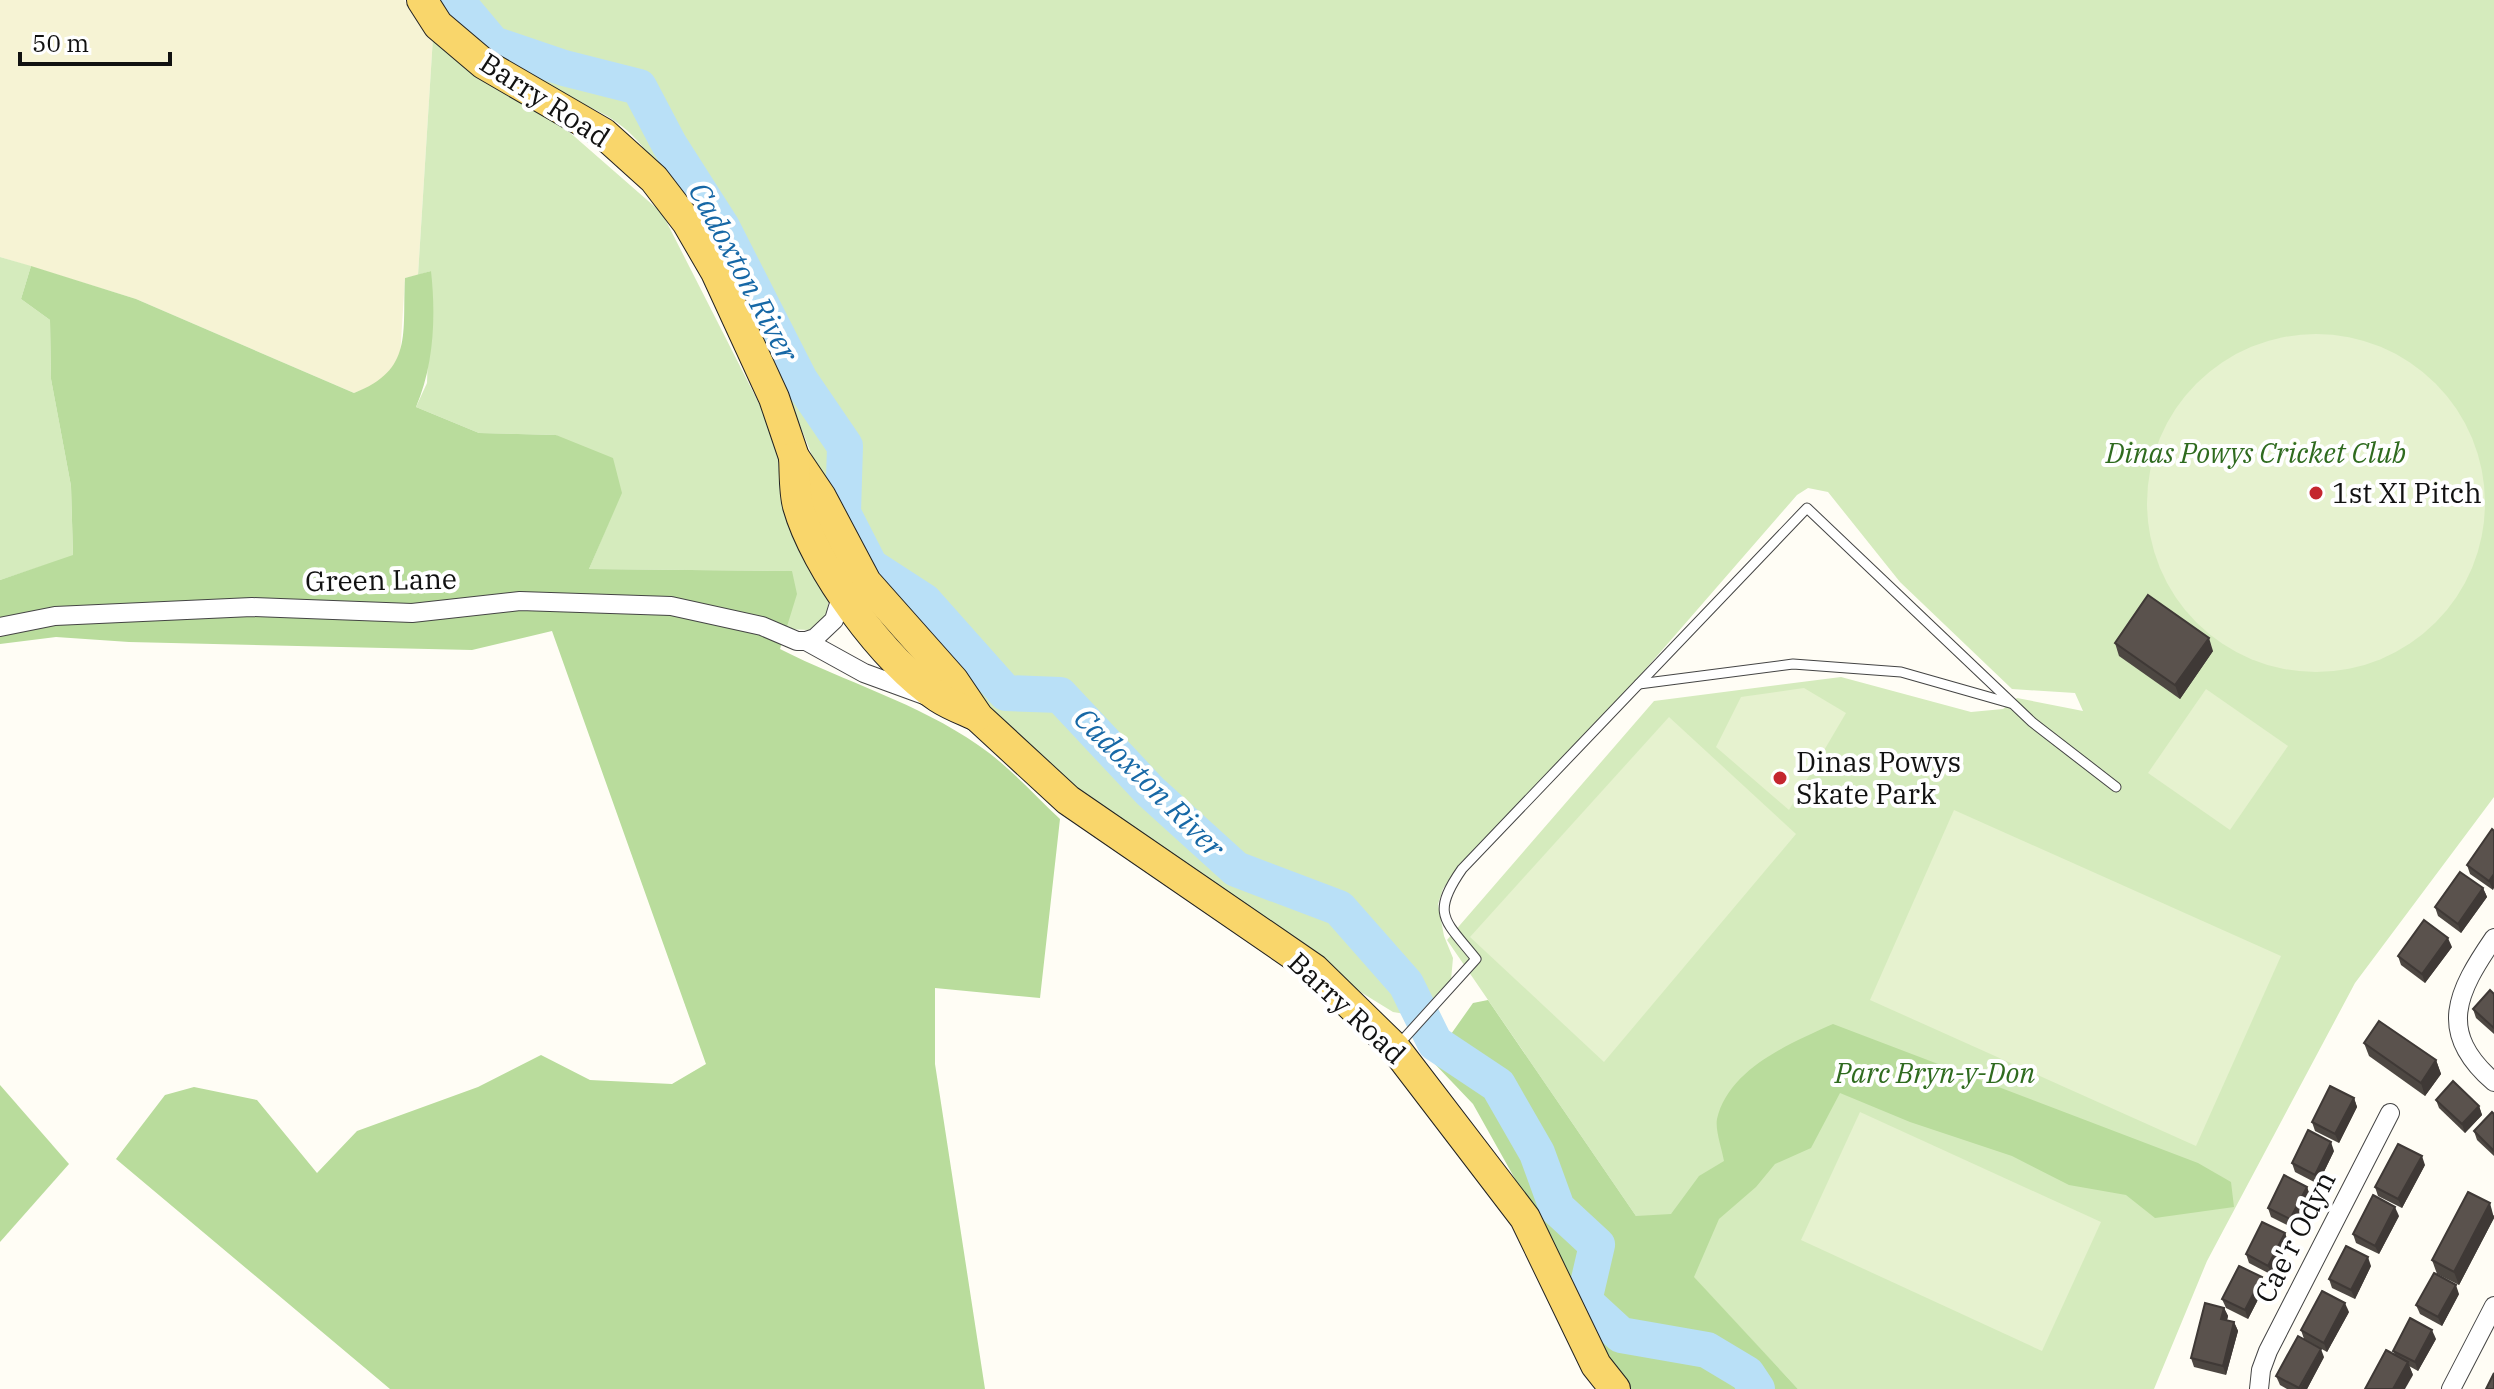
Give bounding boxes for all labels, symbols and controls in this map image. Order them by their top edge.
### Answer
scale bar [20,16,170,66]
text: 50 m [32,27,89,59]
street label: Barry Road [473,44,617,155]
water label: Cadoxton River [681,175,808,369]
park label: Dinas Powys Cricket Club [2105,434,2406,471]
place label: 1st XI Pitch [2332,474,2482,511]
marker: 1st XI Pitch [2307,484,2325,502]
street label: Green Lane [305,560,457,599]
water label: Cadoxton River [1066,698,1234,866]
place label: Dinas Powys Skate Park [1796,743,1961,812]
marker: Dinas Powys Skate Park [1771,769,1789,787]
street label: Barry Road [1281,944,1414,1072]
park label: Parc Bryn-y-Don [1834,1054,2035,1091]
street label: Cae'r Odyn [2246,1165,2344,1309]

